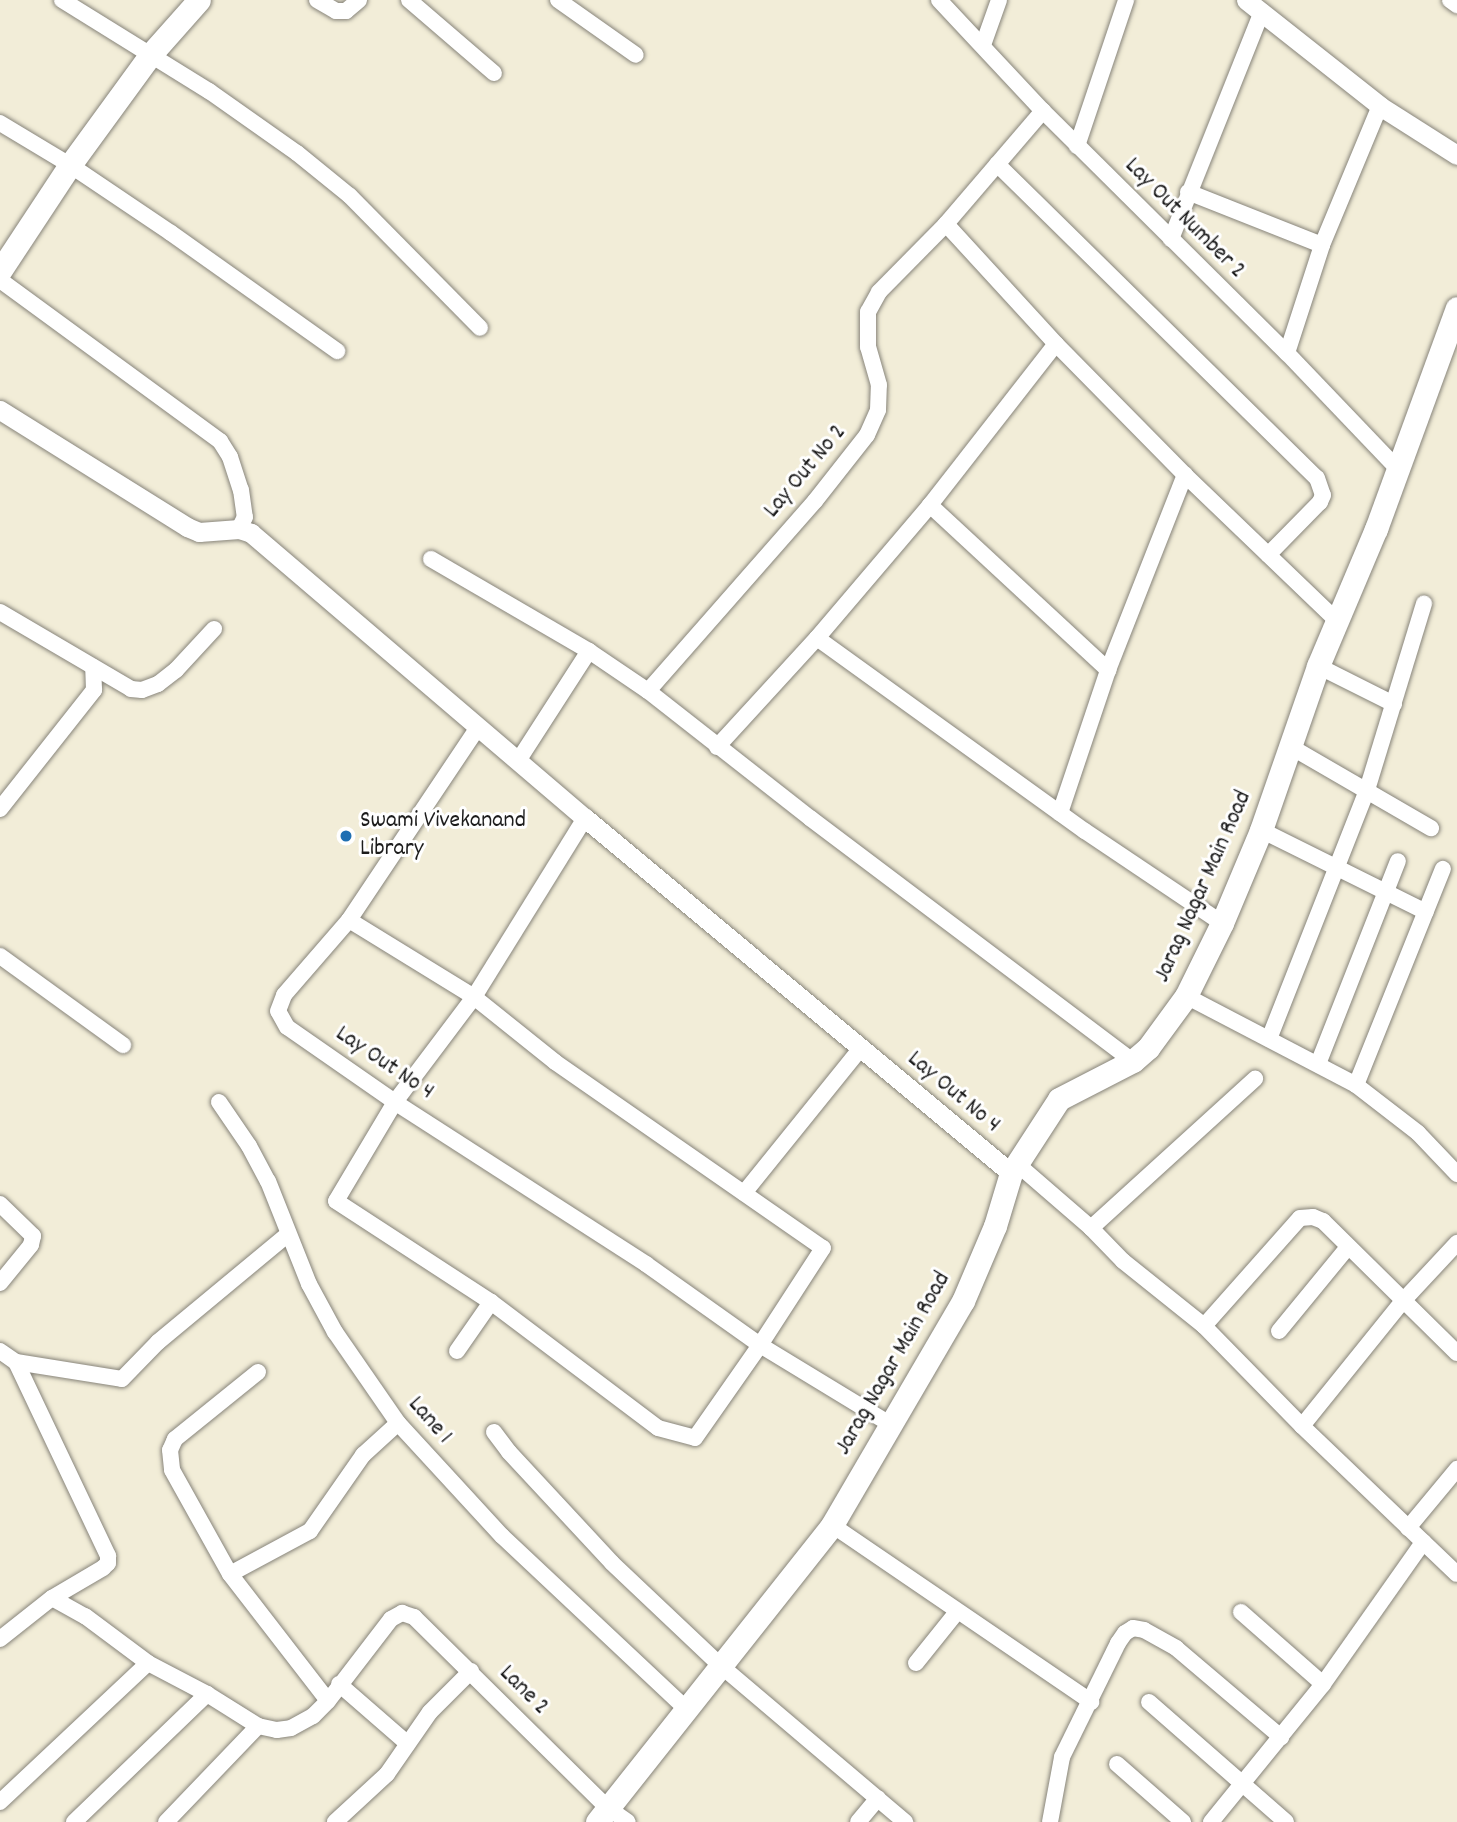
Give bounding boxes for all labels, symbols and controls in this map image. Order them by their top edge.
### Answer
street label: Lay Out Number 2 [1118,153,1250,285]
street label: Lay Out No 2 [759,419,853,525]
street label: Jarag Nagar Main Road [1149,787,1259,987]
place label: Swami Vivekanand Library [360,808,526,864]
marker: Swami Vivekanand Library [338,828,354,844]
street label: Lay Out No 4 [329,1021,439,1107]
street label: Lay Out No 4 [901,1046,1005,1140]
street label: Jarag Nagar Main Road [830,1267,958,1461]
street label: Lane 1 [401,1391,457,1451]
street label: Lane 2 [492,1660,554,1722]

